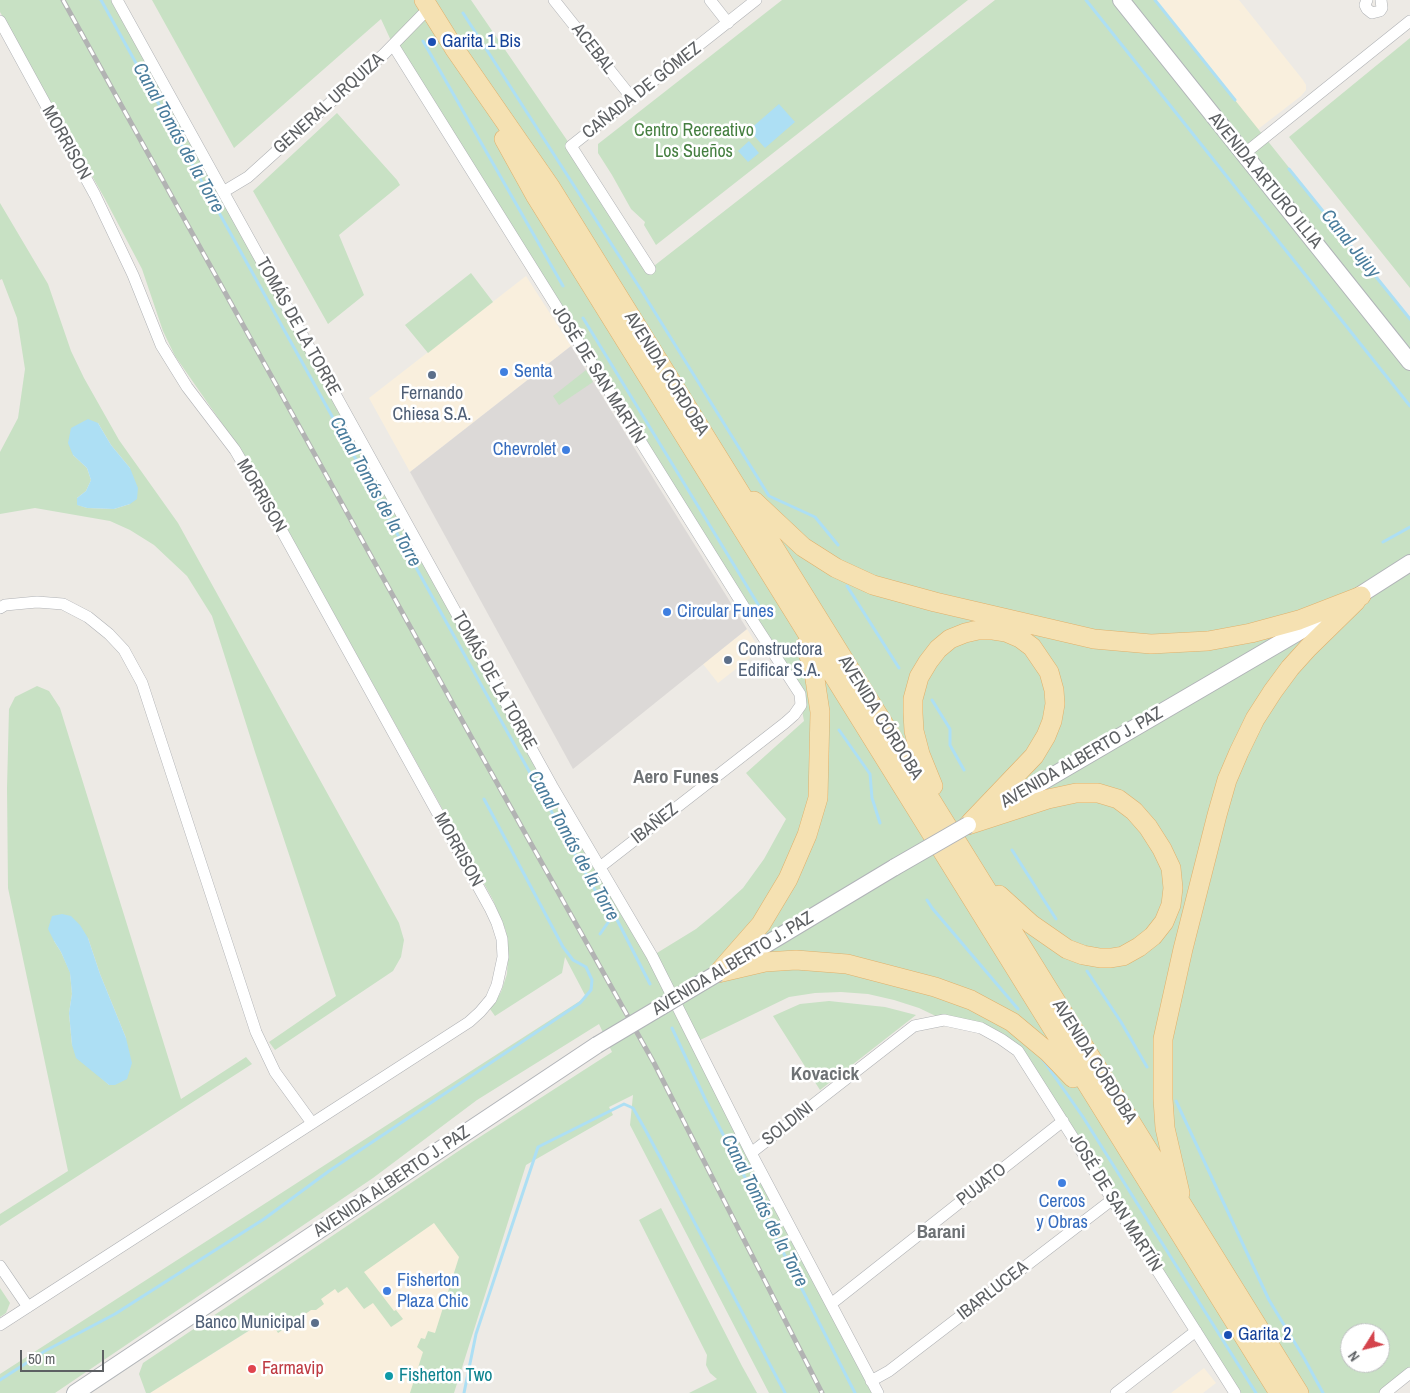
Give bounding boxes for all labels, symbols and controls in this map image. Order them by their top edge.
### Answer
street label: ACEBAL [567,19,619,79]
place label: Garita 1 Bis [442,31,521,53]
marker: Garita 1 Bis [426,36,438,48]
street label: CAÑADA DE GÓMEZ [578,38,706,144]
street label: GENERAL URQUIZA [269,49,389,159]
water label: Canal Tomás de la Torre [127,59,229,217]
street label: MORRISON [37,102,95,184]
street label: AVENIDA ARTURO ILLIA [1204,109,1326,253]
park label: Centro Recreativo Los Sueños [634,120,754,162]
water label: Canal Jujuy [1316,205,1384,283]
street label: TOMÁS DE LA TORRE [251,254,345,400]
street label: JOSÉ DE SAN MARTÍN [547,302,649,448]
street label: AVENIDA CÓRDOBA [619,308,713,440]
place label: Senta [514,361,553,383]
marker: Senta [498,366,510,378]
marker: Fernando Chiesa S.A. [426,369,438,381]
place label: Fernando Chiesa S.A. [393,383,471,426]
water label: Canal Tomás de la Torre [324,413,426,571]
place label: Chevrolet [493,439,556,461]
marker: Chevrolet [560,444,572,456]
street label: MORRISON [231,455,291,537]
place label: Circular Funes [677,601,774,623]
marker: Circular Funes [661,606,673,618]
street label: TOMÁS DE LA TORRE [447,608,541,754]
place label: Constructora Edificar S.A. [738,639,822,682]
street label: AVENIDA CÓRDOBA [833,652,927,784]
marker: Constructora Edificar S.A. [722,654,734,666]
street label: AVENIDA ALBERTO J. PAZ [997,703,1167,813]
water label: Canal Tomás de la Torre [522,767,624,925]
district label: Aero Funes [633,767,719,789]
street label: IBAÑEZ [627,799,683,849]
street label: MORRISON [429,809,487,891]
street label: AVENIDA ALBERTO J. PAZ [649,907,817,1021]
street label: AVENIDA CÓRDOBA [1047,996,1141,1128]
district label: Kovacick [791,1064,859,1086]
street label: SOLDINI [758,1097,818,1151]
street label: AVENIDA ALBERTO J. PAZ [310,1122,474,1242]
street label: JOSÉ DE SAN MARTÍN [1064,1130,1166,1276]
water label: Canal Tomás de la Torre [716,1131,812,1291]
street label: PUJATO [953,1159,1011,1211]
marker: Cercos y Obras [1056,1177,1068,1189]
place label: Cercos y Obras [1036,1191,1088,1234]
district label: Barani [917,1222,965,1244]
street label: IBARLUCEA [953,1257,1033,1325]
place label: Fisherton Plaza Chic [397,1270,468,1312]
marker: Fisherton Plaza Chic [381,1285,393,1297]
place label: Banco Municipal [195,1312,305,1334]
marker: Banco Municipal [309,1317,321,1329]
north arrow [1340,1323,1390,1373]
place label: Garita 2 [1238,1324,1291,1346]
marker: Garita 2 [1222,1329,1234,1341]
scale bar [22,1340,106,1372]
text: 50 m [28,1348,55,1369]
text: N [1344,1348,1363,1365]
place label: Farmavip [262,1358,324,1380]
marker: Farmavip [246,1363,258,1375]
place label: Fisherton Two [399,1365,493,1387]
marker: Fisherton Two [383,1370,395,1382]

